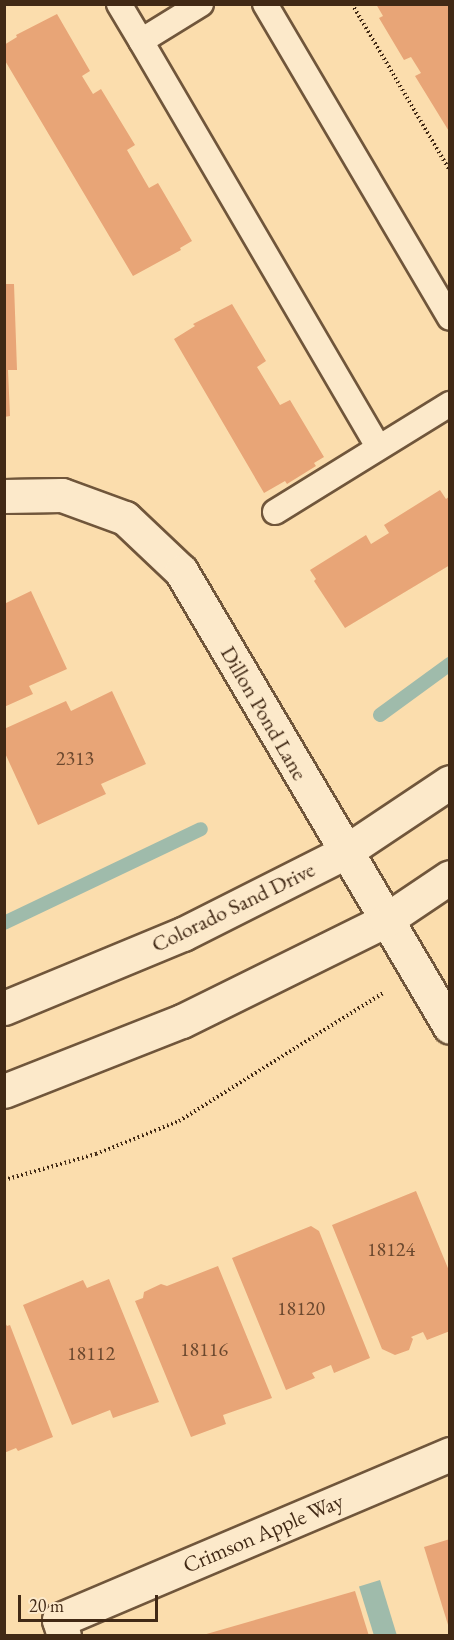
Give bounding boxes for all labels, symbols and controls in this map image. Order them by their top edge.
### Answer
street label: Dillon Pond Lane [215,641,313,785]
house number: 2313 [56,746,94,770]
street label: Colorado Sand Drive [147,856,319,958]
house number: 18124 [367,1237,415,1261]
house number: 18120 [277,1296,325,1320]
house number: 18116 [180,1337,228,1361]
house number: 18112 [67,1341,115,1365]
street label: Crimson Apple Way [179,1487,347,1579]
scale bar [21,1583,160,1621]
text: 20 m [29,1594,64,1617]

